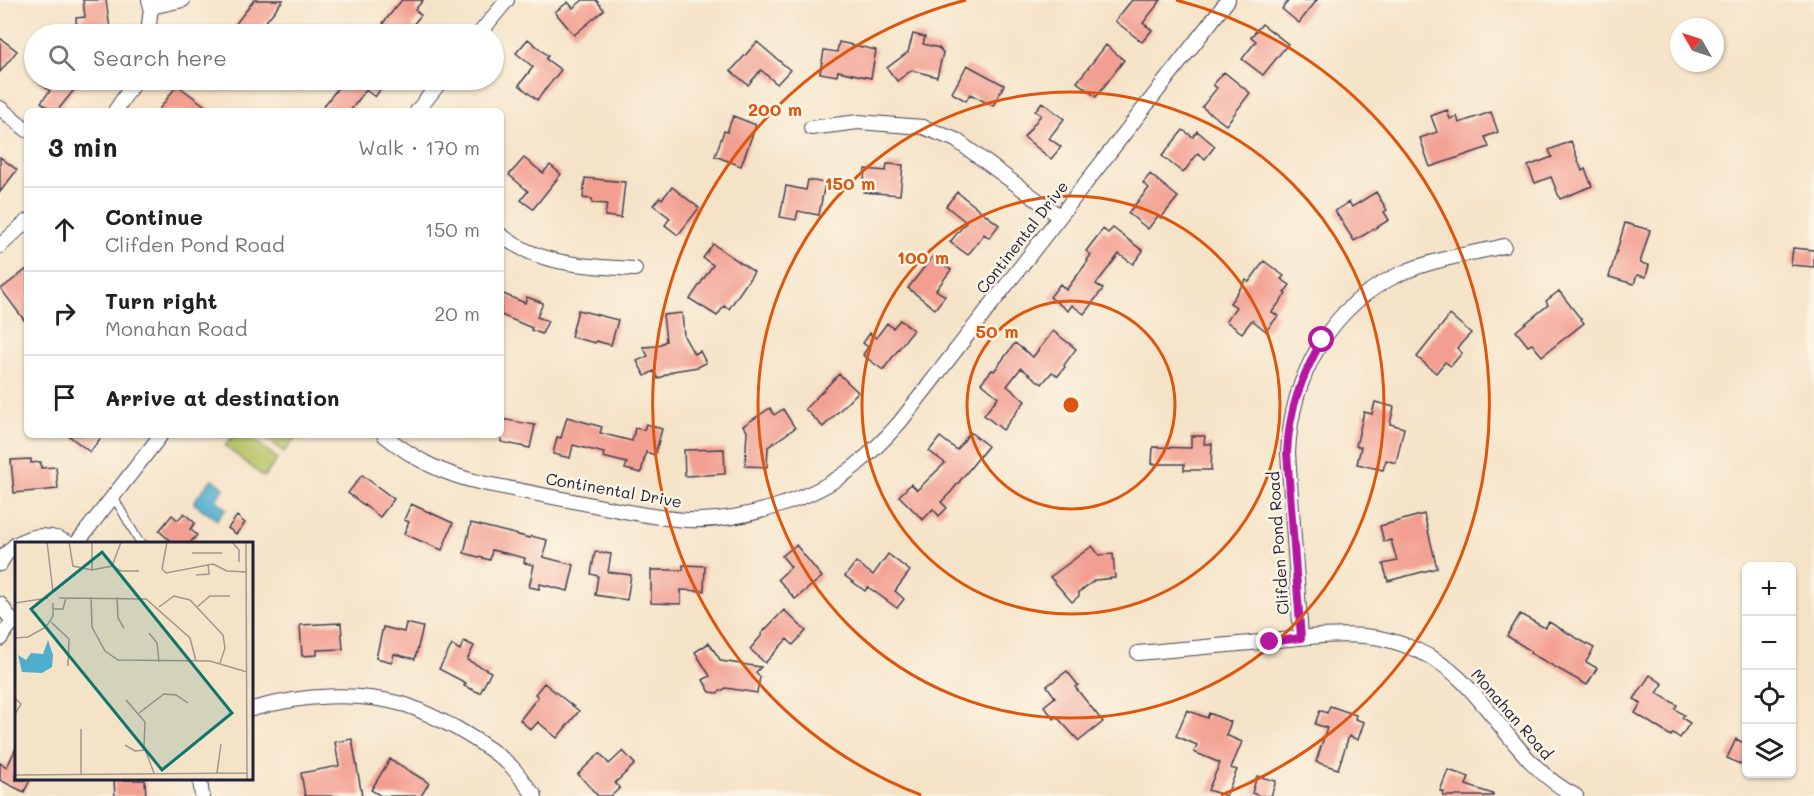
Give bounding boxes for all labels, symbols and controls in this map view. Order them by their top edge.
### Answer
north arrow [1670,18,1724,72]
search box [24,24,504,90]
icon: search [45,41,78,74]
text: Search here [93,43,227,72]
text: 200 m [748,97,802,121]
text: 3 min [48,130,117,164]
text: Walk · 170 m [358,134,480,160]
text: 150 m [825,171,875,195]
street label: Continental Drive [971,176,1072,297]
text: Continue [105,202,203,231]
icon: ahead [48,213,81,246]
text: 150 m [425,216,480,242]
text: Clifden Pond Road [105,231,285,257]
text: 100 m [897,245,949,269]
text: Turn right [105,286,217,315]
icon: right [48,297,81,330]
text: 20 m [434,300,480,326]
text: Monahan Road [105,315,247,341]
text: 50 m [976,319,1018,343]
route start [1308,326,1334,352]
icon: arrive [48,381,81,414]
text: Arrive at destination [105,383,340,412]
centre of rings [1061,395,1081,415]
street label: Continental Drive [544,467,684,512]
street label: Clifden Pond Road [1262,471,1293,616]
inset map [15,542,254,781]
map controls [1742,562,1796,778]
button: + [1742,562,1796,616]
button: − [1742,616,1796,670]
route end [1256,628,1282,654]
street label: Monahan Road [1467,664,1558,764]
button: locate [1742,670,1796,724]
button: layers [1742,724,1796,778]

